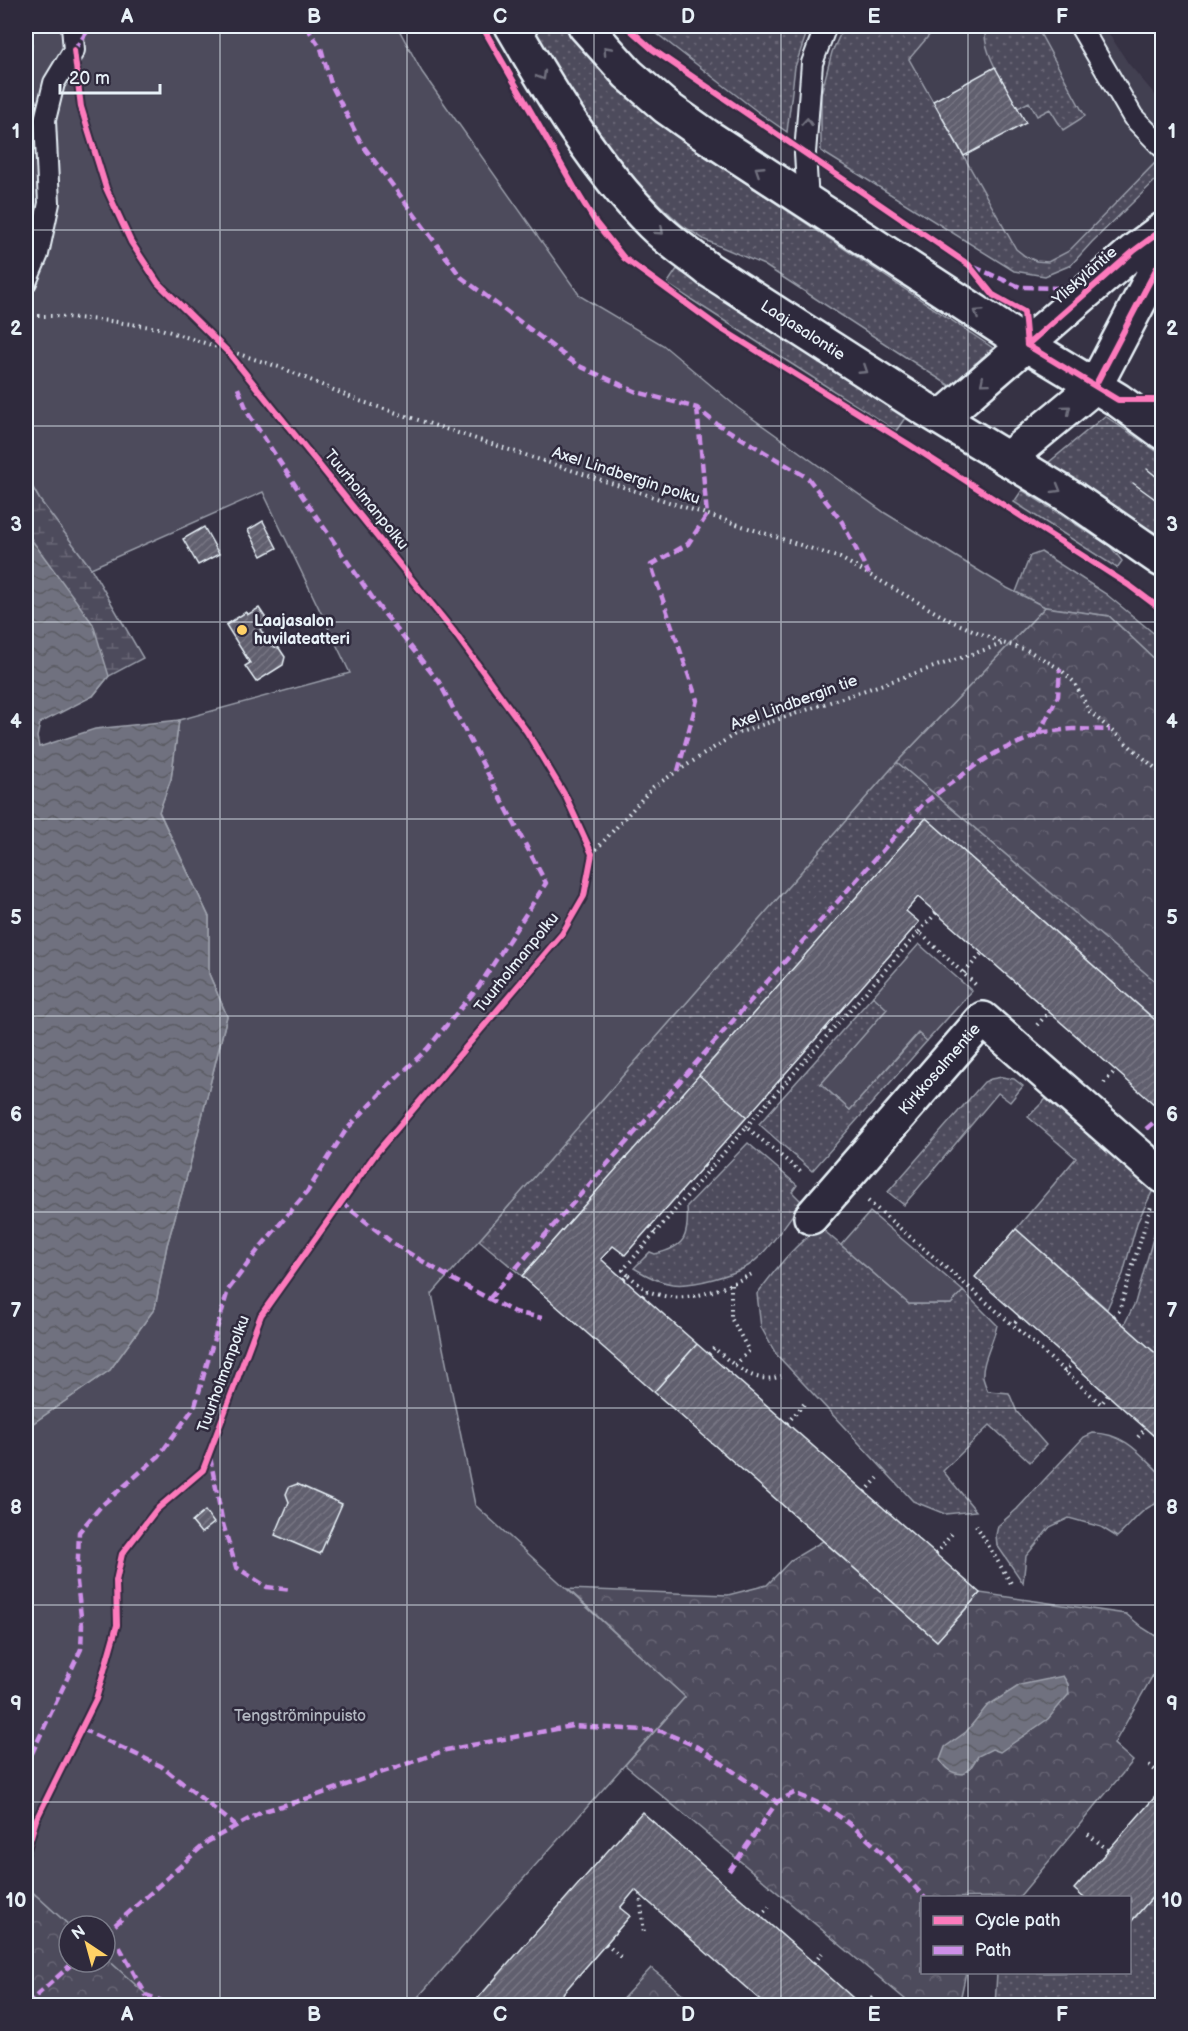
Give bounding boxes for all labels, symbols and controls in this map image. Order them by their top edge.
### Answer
text: A [120,5,134,29]
text: B [307,5,321,29]
text: C [493,5,507,29]
text: D [681,5,695,29]
text: E [868,5,881,29]
text: F [1056,5,1068,29]
one-way arrow [603,46,614,57]
scale bar [60,57,160,95]
text: 20 m [69,68,110,89]
one-way arrow [534,70,546,80]
one-way arrow [800,118,813,127]
text: 1 [12,120,20,144]
text: 1 [1168,120,1176,144]
one-way arrow [755,166,766,177]
one-way arrow [653,224,664,235]
street label: Yliskyläntie [1048,242,1122,310]
street label: Laajasalontie [757,296,849,365]
one-way arrow [974,309,984,321]
text: 2 [10,317,22,341]
text: 2 [1166,317,1178,341]
one-way arrow [858,362,868,374]
one-way arrow [980,374,991,385]
one-way arrow [1060,406,1071,417]
street label: Axel Lindbergin polku [550,443,702,509]
street label: Tuurholmanpolku [320,446,412,554]
one-way arrow [1051,482,1061,494]
text: 3 [10,513,22,537]
text: 3 [1166,513,1178,537]
place label: Laajasalon huvilateatteri [254,612,350,649]
marker: Laajasalon huvilateatteri [235,623,249,637]
street label: Axel Lindbergin tie [728,671,861,735]
text: 4 [10,710,22,734]
text: 4 [1166,710,1178,734]
text: 5 [10,906,22,930]
text: 5 [1166,906,1178,930]
street label: Tuurholmanpolku [471,909,563,1017]
street label: Kirkkosalmentie [895,1019,985,1119]
text: 6 [10,1103,22,1127]
text: 6 [1166,1103,1178,1127]
text: 7 [10,1299,22,1323]
text: 7 [1166,1299,1178,1323]
street label: Tuurholmanpolku [194,1313,254,1435]
text: 8 [10,1496,22,1520]
text: 8 [1166,1496,1178,1520]
text: 9 [10,1692,22,1716]
text: 9 [1166,1692,1178,1716]
park label: Tengströminpuisto [234,1707,366,1726]
text: 10 [6,1889,26,1913]
text: 10 [1162,1889,1182,1913]
legend [921,1896,1131,1974]
text: Cycle path [975,1910,1061,1931]
north arrow [57,1914,117,1974]
text: N [69,1922,90,1944]
text: Path [975,1940,1011,1961]
text: A [120,2003,134,2027]
text: B [307,2003,321,2027]
text: C [493,2003,507,2027]
text: D [681,2003,695,2027]
text: E [868,2003,881,2027]
text: F [1056,2003,1068,2027]

